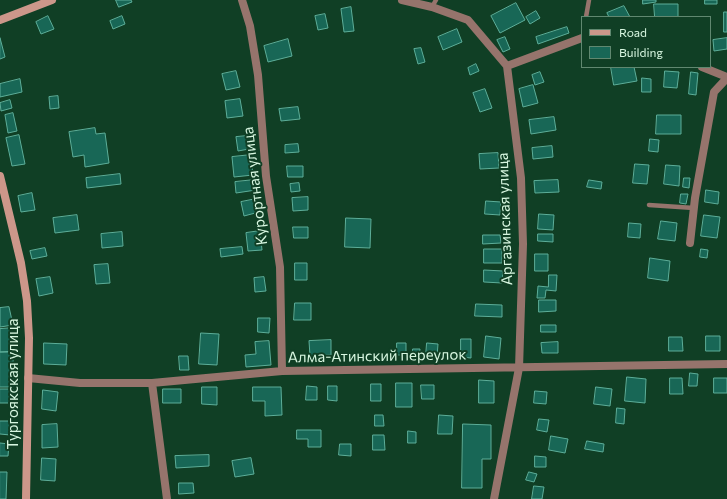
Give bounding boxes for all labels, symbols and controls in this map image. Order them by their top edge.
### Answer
legend [581,16,711,68]
text: Road [619,25,647,39]
text: Building [619,45,663,59]
street label: Курортная улица [239,126,271,246]
street label: Аргазинская улица [494,152,516,286]
street label: Тургоякская улица [4,318,22,450]
street label: Алма-Атинский переулок [288,345,466,367]

